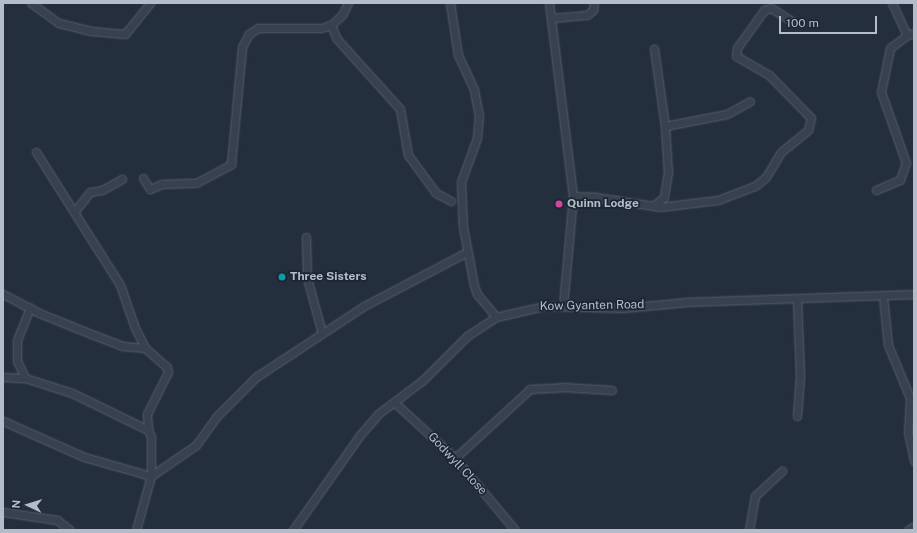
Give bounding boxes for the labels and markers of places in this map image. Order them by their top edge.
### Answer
place label: Quinn Lodge [567,197,639,211]
marker: Quinn Lodge [554,199,564,209]
place label: Three Sisters [290,270,367,284]
marker: Three Sisters [277,272,287,282]

